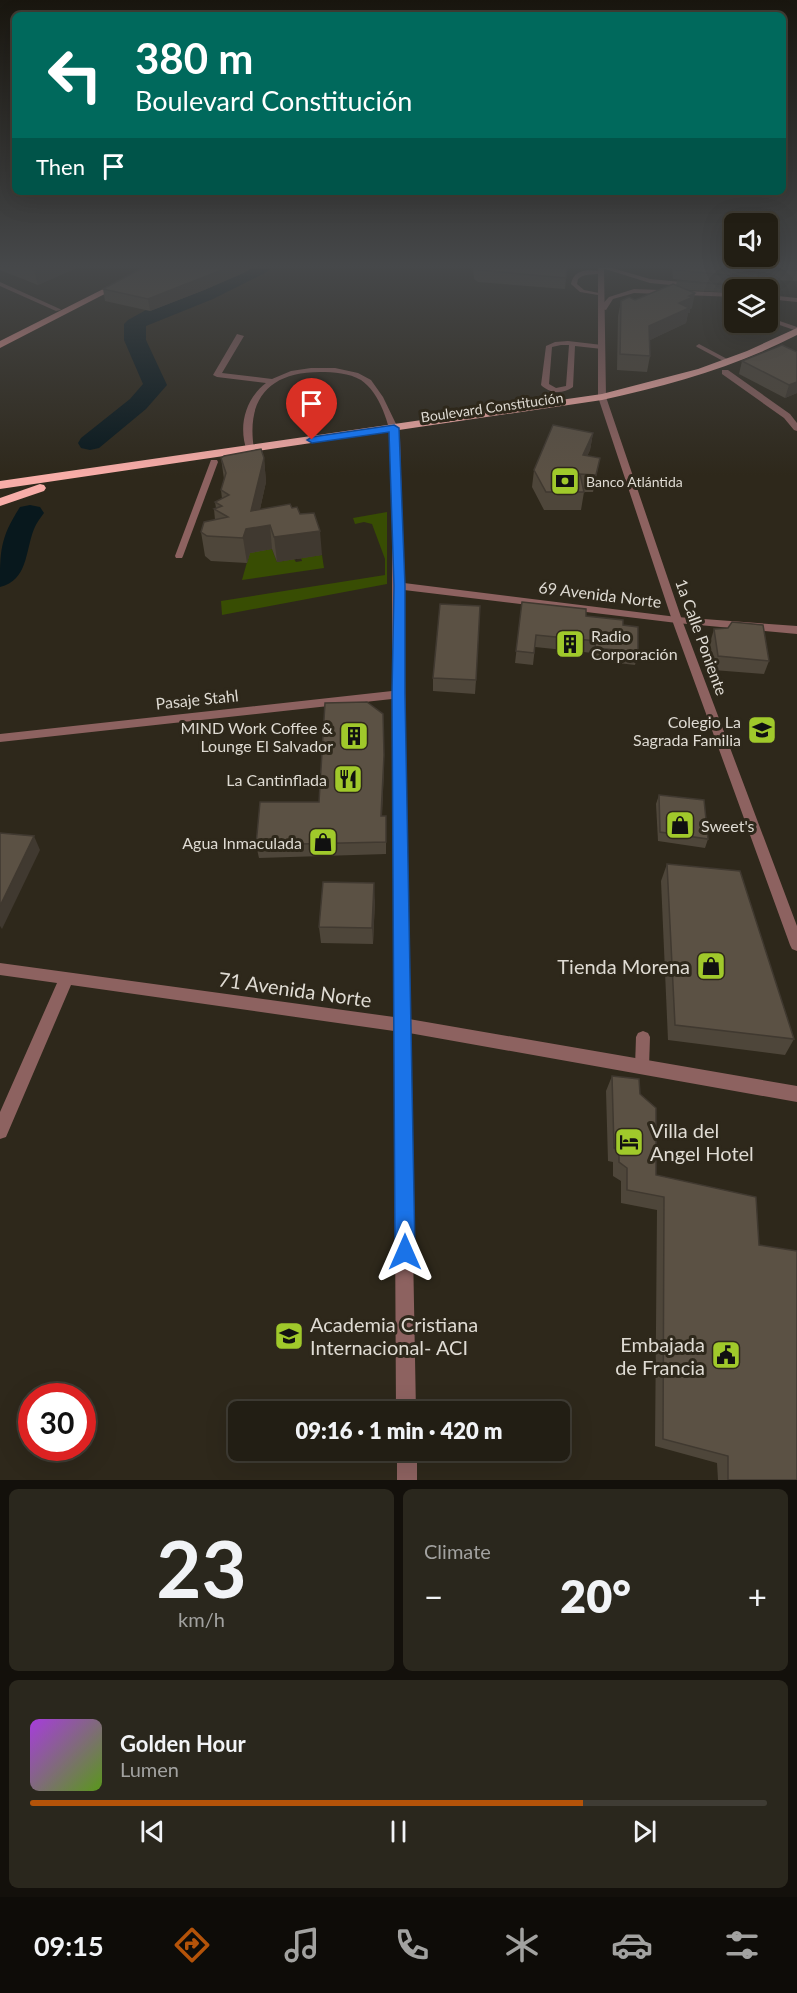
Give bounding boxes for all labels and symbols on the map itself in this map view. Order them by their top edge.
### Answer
pin [286,378,337,440]
street label: Boulevard Constitución [420,389,564,425]
bank icon: Banco Atlántida [549,465,581,497]
place label: Banco Atlántida [586,473,683,490]
street label: 1a Calle Poniente [672,576,732,698]
street label: 69 Avenida Norte [538,577,662,611]
place label: Radio Corporación [591,626,678,663]
building icon: Radio Corporación [554,628,586,660]
street label: Pasaje Stahl [155,685,239,713]
place label: Colegio La Sagrada Familia [633,712,741,749]
school or university icon: Colegio La Sagrada Familia [746,714,778,746]
place label: MIND Work Coffee & Lounge El Salvador [180,718,334,755]
building icon: MIND Work Coffee & Lounge El Salvador [338,720,370,752]
restaurant icon: La Cantinflada [332,763,364,795]
place label: La Cantinflada [226,770,327,789]
shop icon: Sweet's [664,809,696,841]
place label: Sweet's [701,816,755,835]
shop icon: Agua Inmaculada [307,826,339,858]
place label: Agua Inmaculada [182,833,302,852]
shop icon: Tienda Morena [695,950,727,982]
place label: Tienda Morena [557,954,690,978]
street label: 71 Avenida Norte [217,966,373,1012]
place label: Villa del Angel Hotel [650,1118,754,1165]
hotel icon: Villa del Angel Hotel [613,1126,645,1158]
position arrow [373,1220,437,1284]
place label: Academia Cristiana Internacional- ACI [310,1312,478,1359]
school or university icon: Academia Cristiana Internacional- ACI [273,1320,305,1352]
place label: Embajada de Francia [615,1332,705,1379]
public building icon: Embajada de Francia [710,1339,742,1371]
speed limit sign: 30 [18,1383,96,1461]

